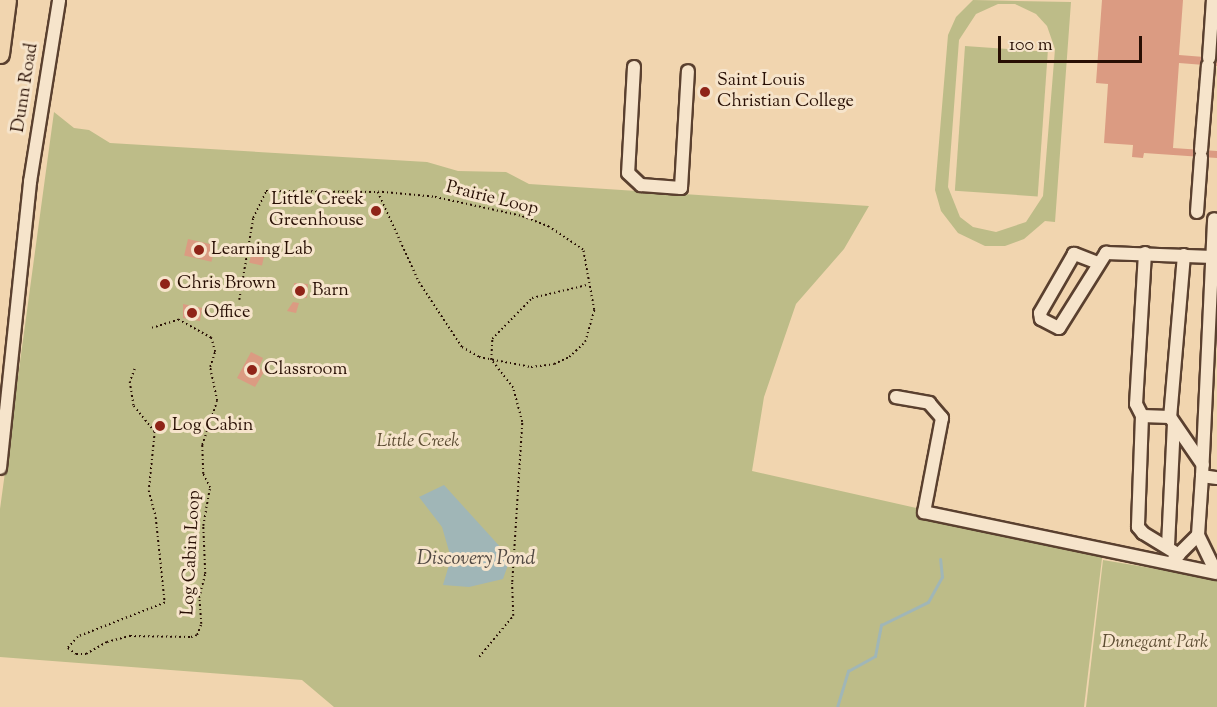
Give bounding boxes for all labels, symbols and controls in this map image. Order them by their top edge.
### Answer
scale bar [1001,24,1145,62]
text: 100 m [1009,33,1053,59]
street label: Dunn Road [8,42,44,134]
place label: Saint Louis Christian College [717,71,854,113]
marker: Saint Louis Christian College [698,85,712,99]
street label: Prairie Loop [444,177,540,221]
place label: Little Creek Greenhouse [269,190,364,232]
marker: Little Creek Greenhouse [369,204,383,218]
place label: Learning Lab [211,239,313,261]
marker: Learning Lab [192,243,206,257]
place label: Chris Brown [177,273,276,295]
marker: Chris Brown [158,277,172,291]
place label: Barn [312,280,349,302]
marker: Barn [293,284,307,298]
place label: Office [204,302,250,324]
marker: Office [185,306,199,320]
place label: Classroom [264,359,347,381]
marker: Classroom [245,363,259,377]
place label: Log Cabin [172,415,253,437]
marker: Log Cabin [153,419,167,433]
park label: Little Creek [376,431,460,453]
street label: Log Cabin Loop [178,490,206,616]
water label: Discovery Pond [417,547,535,571]
park label: Dunegant Park [1102,632,1208,654]

